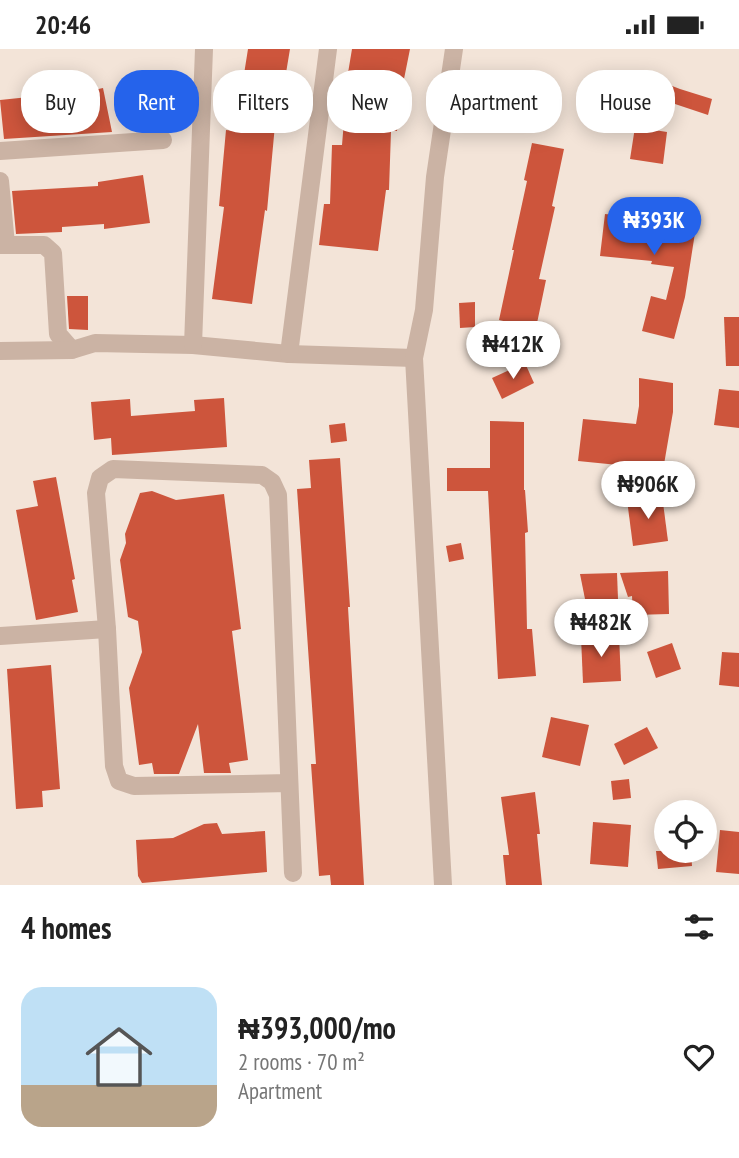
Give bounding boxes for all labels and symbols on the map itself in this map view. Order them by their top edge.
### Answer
pin: ₦393K [605,197,703,257]
pin: ₦412K [464,321,562,381]
pin: ₦906K [599,461,697,521]
pin: ₦482K [552,599,650,659]

